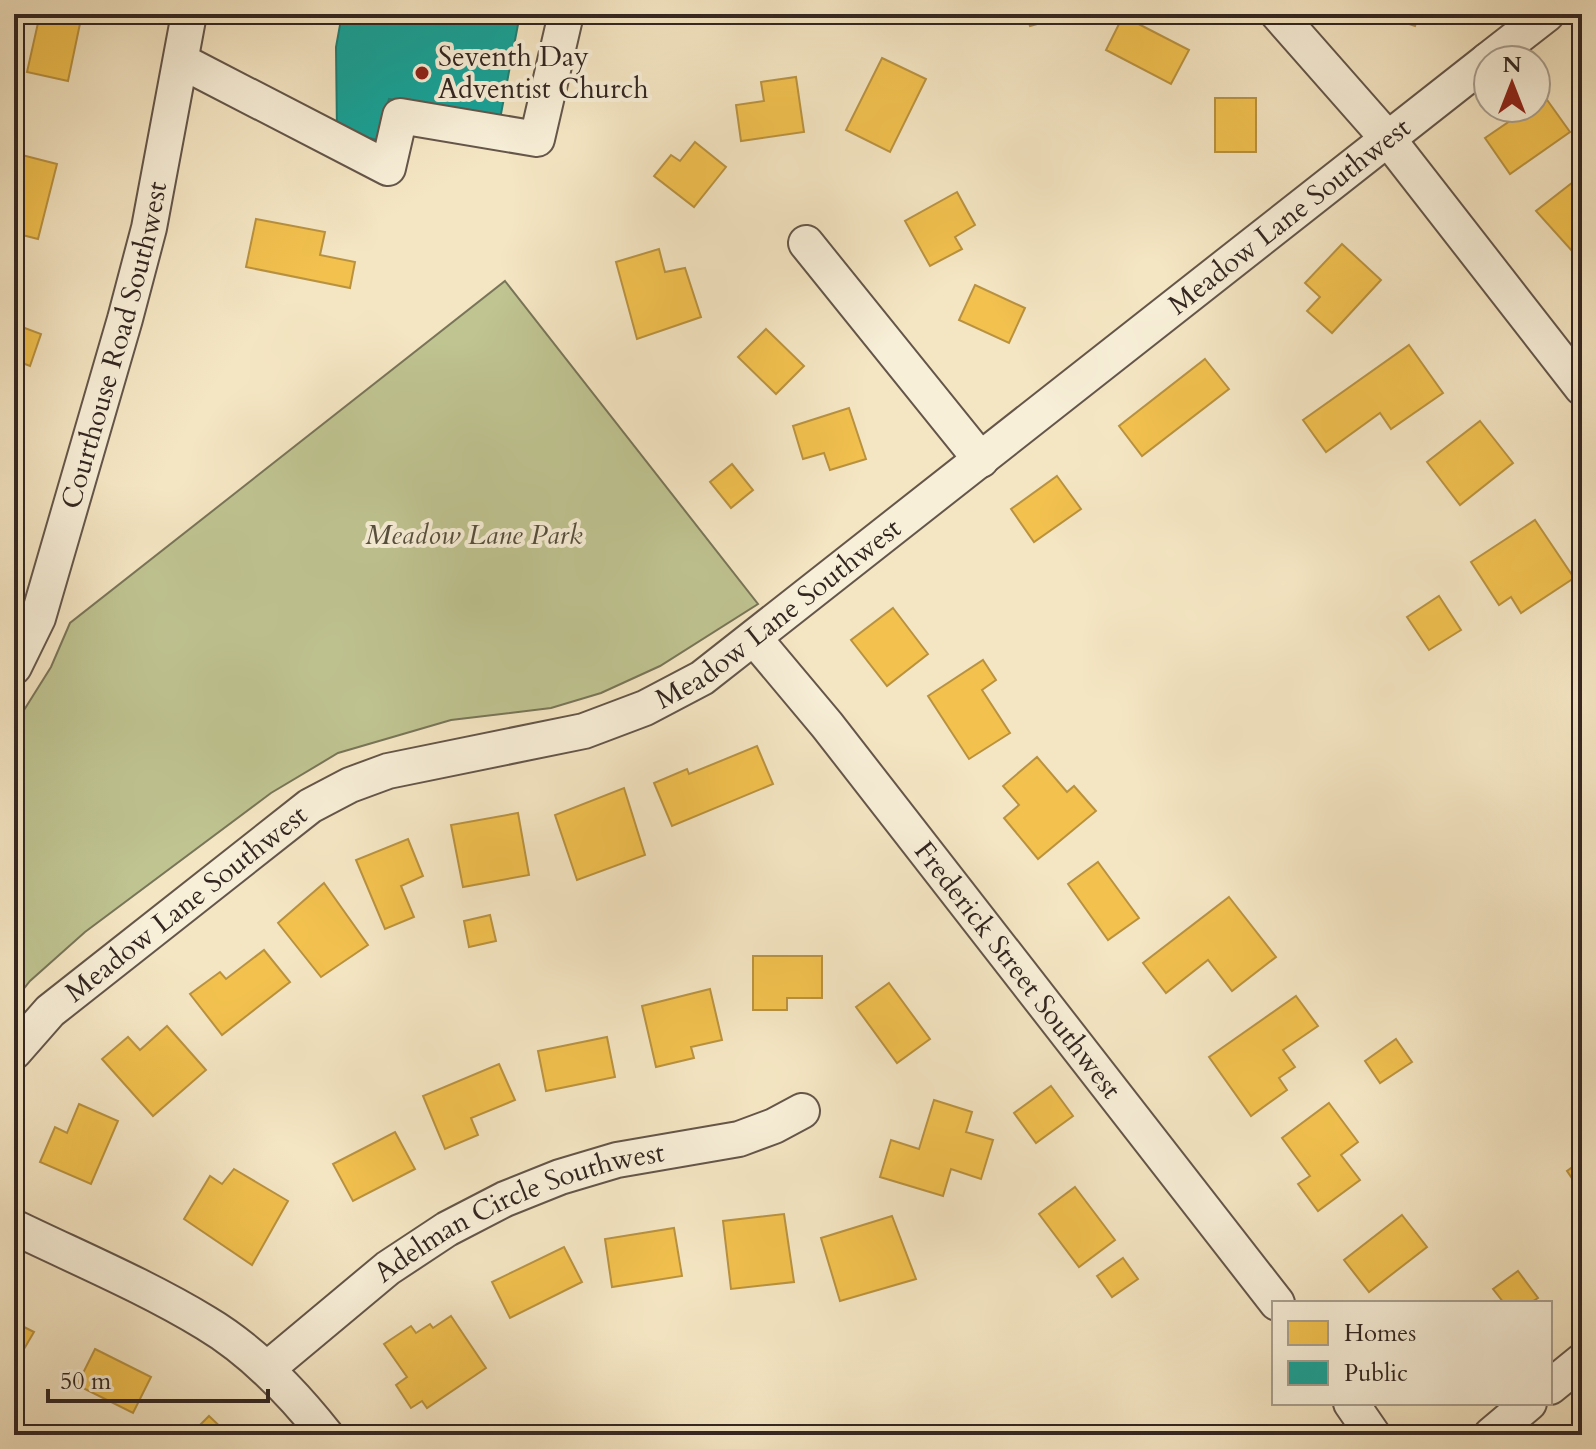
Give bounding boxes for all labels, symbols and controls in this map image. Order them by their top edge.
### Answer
place label: Seventh Day Adventist Church [438,38,649,108]
north arrow [1472,44,1552,124]
text: N [1502,50,1522,80]
marker: Seventh Day Adventist Church [413,64,431,82]
street label: Meadow Lane Southwest [1160,109,1418,324]
street label: Courthouse Road Southwest [52,178,176,513]
street label: Meadow Lane Southwest [649,509,909,718]
park label: Meadow Lane Park [365,516,583,554]
street label: Meadow Lane Southwest [57,796,315,1011]
street label: Frederick Street Southwest [905,833,1130,1107]
street label: Adelman Circle Southwest [365,1133,667,1291]
legend [1272,1301,1552,1405]
text: Homes [1344,1317,1416,1350]
scale bar [48,1353,268,1403]
text: Public [1344,1357,1408,1390]
text: 50 m [60,1365,112,1398]

